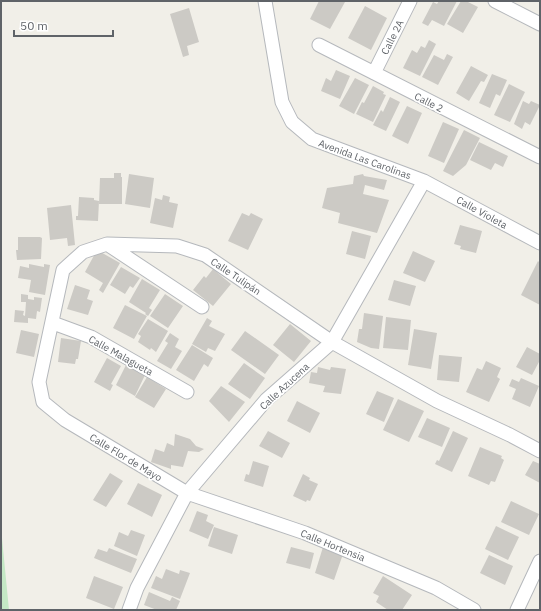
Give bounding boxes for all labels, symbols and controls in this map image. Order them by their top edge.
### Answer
scale bar [14,12,113,38]
street label: Calle 2A [378,17,407,57]
text: 50 m [20,18,48,33]
street label: Calle 2 [412,90,445,115]
street label: Avenida Las Carolinas [317,137,413,182]
street label: Calle Violeta [454,193,510,232]
street label: Calle Tulipán [208,255,263,298]
street label: Calle Malagueta [86,332,156,379]
street label: Calle Azucena [257,360,312,413]
street label: Calle Flor de Mayo [87,431,165,484]
street label: Calle Hortensia [299,527,368,565]

